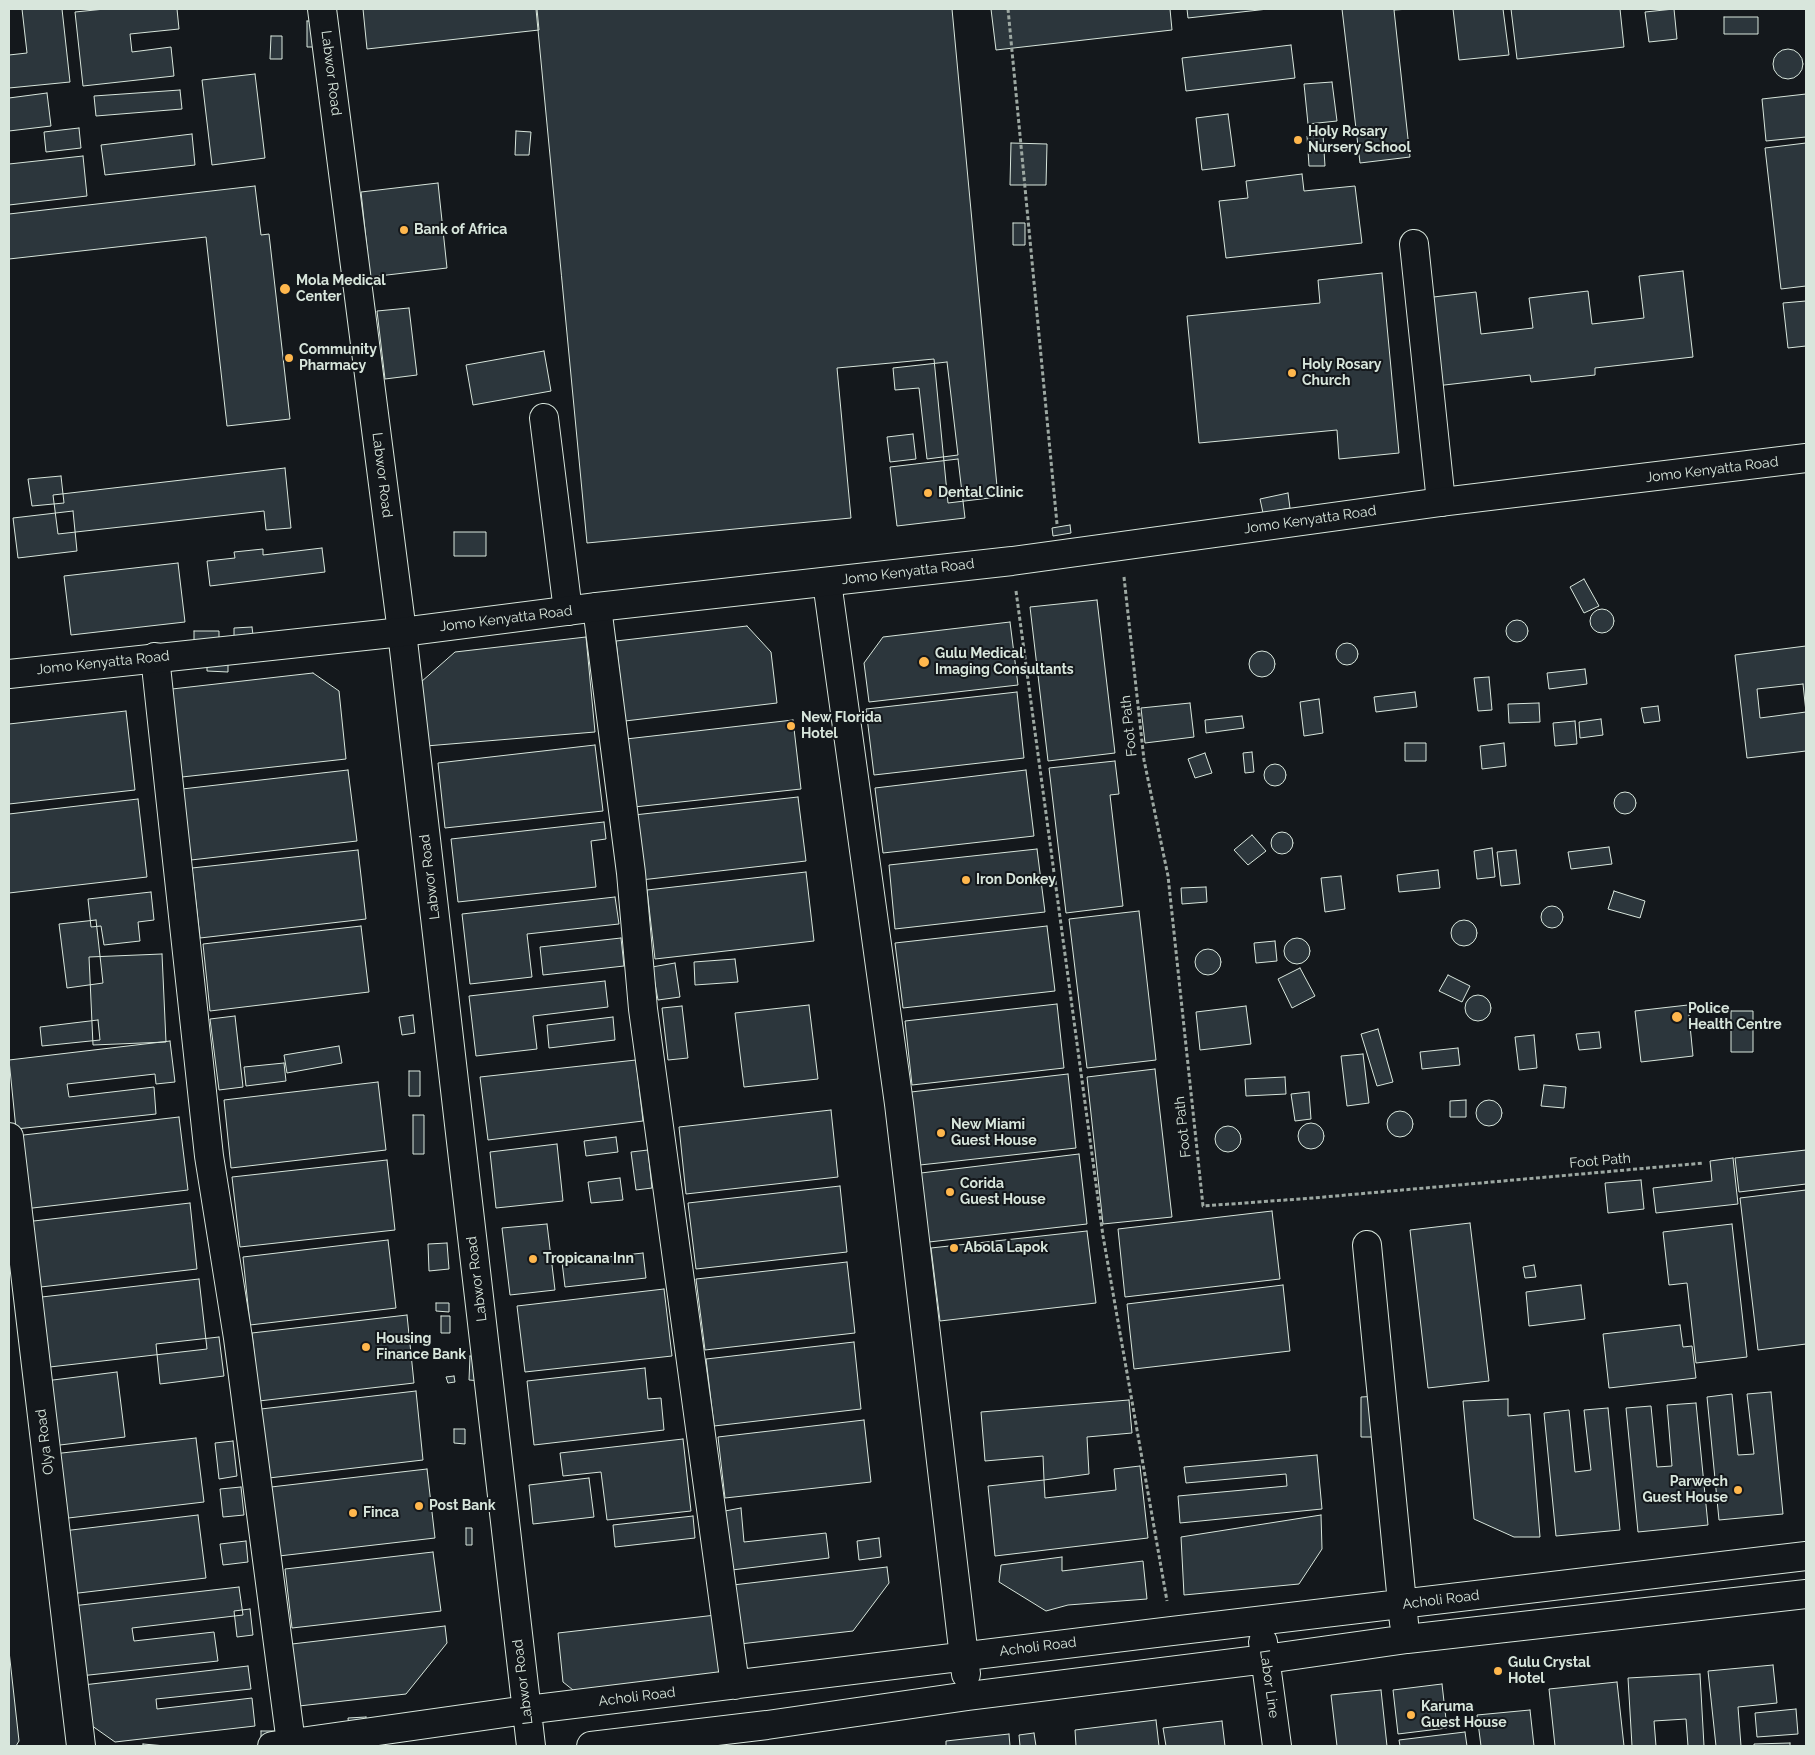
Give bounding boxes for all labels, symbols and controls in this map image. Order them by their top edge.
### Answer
street label: Labwor Road [317,29,345,117]
place label: Holy Rosary Nursery School [1308,124,1411,156]
marker: Holy Rosary Nursery School [1292,134,1304,146]
place label: Bank of Africa [414,222,507,238]
marker: Bank of Africa [398,224,410,236]
place label: Mola Medical Center [296,273,386,306]
marker: Mola Medical Center [278,282,292,296]
place label: Community Pharmacy [299,342,377,374]
marker: Community Pharmacy [283,352,295,364]
place label: Holy Rosary Church [1302,357,1382,390]
marker: Holy Rosary Church [1286,367,1298,379]
street label: Labwor Road [368,431,396,519]
street label: Jomo Kenyatta Road [1645,454,1779,486]
place label: Dental Clinic [938,485,1024,501]
marker: Dental Clinic [922,487,934,499]
street label: Jomo Kenyatta Road [1243,502,1377,538]
street label: Jomo Kenyatta Road [841,556,975,588]
street label: Jomo Kenyatta Road [439,603,573,635]
place label: Gulu Medical Imaging Consultants [935,646,1074,679]
street label: Jomo Kenyatta Road [36,648,170,678]
marker: Gulu Medical Imaging Consultants [917,655,931,669]
street label: Foot Path [1117,694,1141,758]
place label: New Florida Hotel [801,710,882,742]
marker: New Florida Hotel [785,720,797,732]
street label: Labwor Road [416,833,444,921]
place label: Iron Donkey [976,872,1056,888]
marker: Iron Donkey [960,874,972,886]
place label: Police Health Centre [1688,1001,1782,1034]
marker: Police Health Centre [1670,1010,1684,1024]
street label: Foot Path [1171,1095,1195,1159]
place label: New Miami Guest House [951,1117,1037,1150]
marker: New Miami Guest House [935,1127,947,1139]
street label: Foot Path [1569,1150,1631,1172]
place label: Corida Guest House [960,1176,1046,1208]
marker: Corida Guest House [944,1186,956,1198]
street label: Labwor Road [463,1235,491,1323]
place label: Abola Lapok [964,1240,1048,1256]
marker: Abola Lapok [948,1242,960,1254]
place label: Tropicana Inn [543,1251,634,1267]
marker: Tropicana Inn [527,1253,539,1265]
place label: Housing Finance Bank [376,1331,466,1364]
marker: Housing Finance Bank [360,1341,372,1353]
street label: Olya Road [33,1408,57,1476]
place label: Parwech Guest House [1642,1474,1728,1506]
marker: Parwech Guest House [1732,1484,1744,1496]
place label: Post Bank [429,1498,495,1514]
marker: Post Bank [413,1500,425,1512]
place label: Finca [363,1505,399,1521]
marker: Finca [347,1507,359,1519]
street label: Acholi Road [1402,1587,1480,1613]
street label: Acholi Road [999,1634,1077,1660]
street label: Labwor Road [509,1638,537,1726]
street label: Labor Line [1256,1649,1282,1719]
place label: Gulu Crystal Hotel [1508,1655,1591,1688]
marker: Gulu Crystal Hotel [1492,1665,1504,1677]
street label: Acholi Road [598,1684,676,1710]
place label: Karuma Guest House [1421,1699,1507,1731]
marker: Karuma Guest House [1405,1709,1417,1721]

